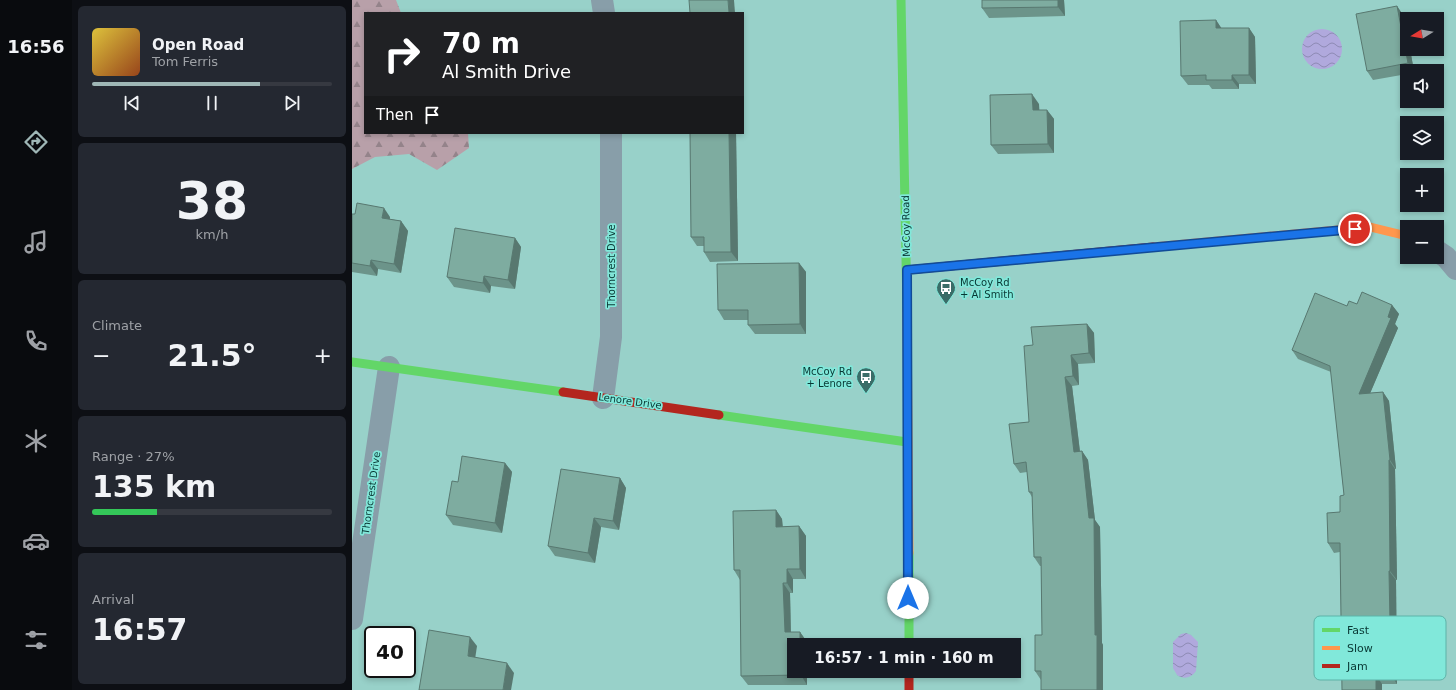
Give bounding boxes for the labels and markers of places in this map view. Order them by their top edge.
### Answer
pin [1338,212,1372,246]
bus stop icon: McCoy Rd + Al Smith [935,277,957,305]
place label: McCoy Rd + Al Smith [960,277,1013,300]
place label: McCoy Rd + Lenore [802,366,852,389]
bus stop icon: McCoy Rd + Lenore [855,366,877,394]

